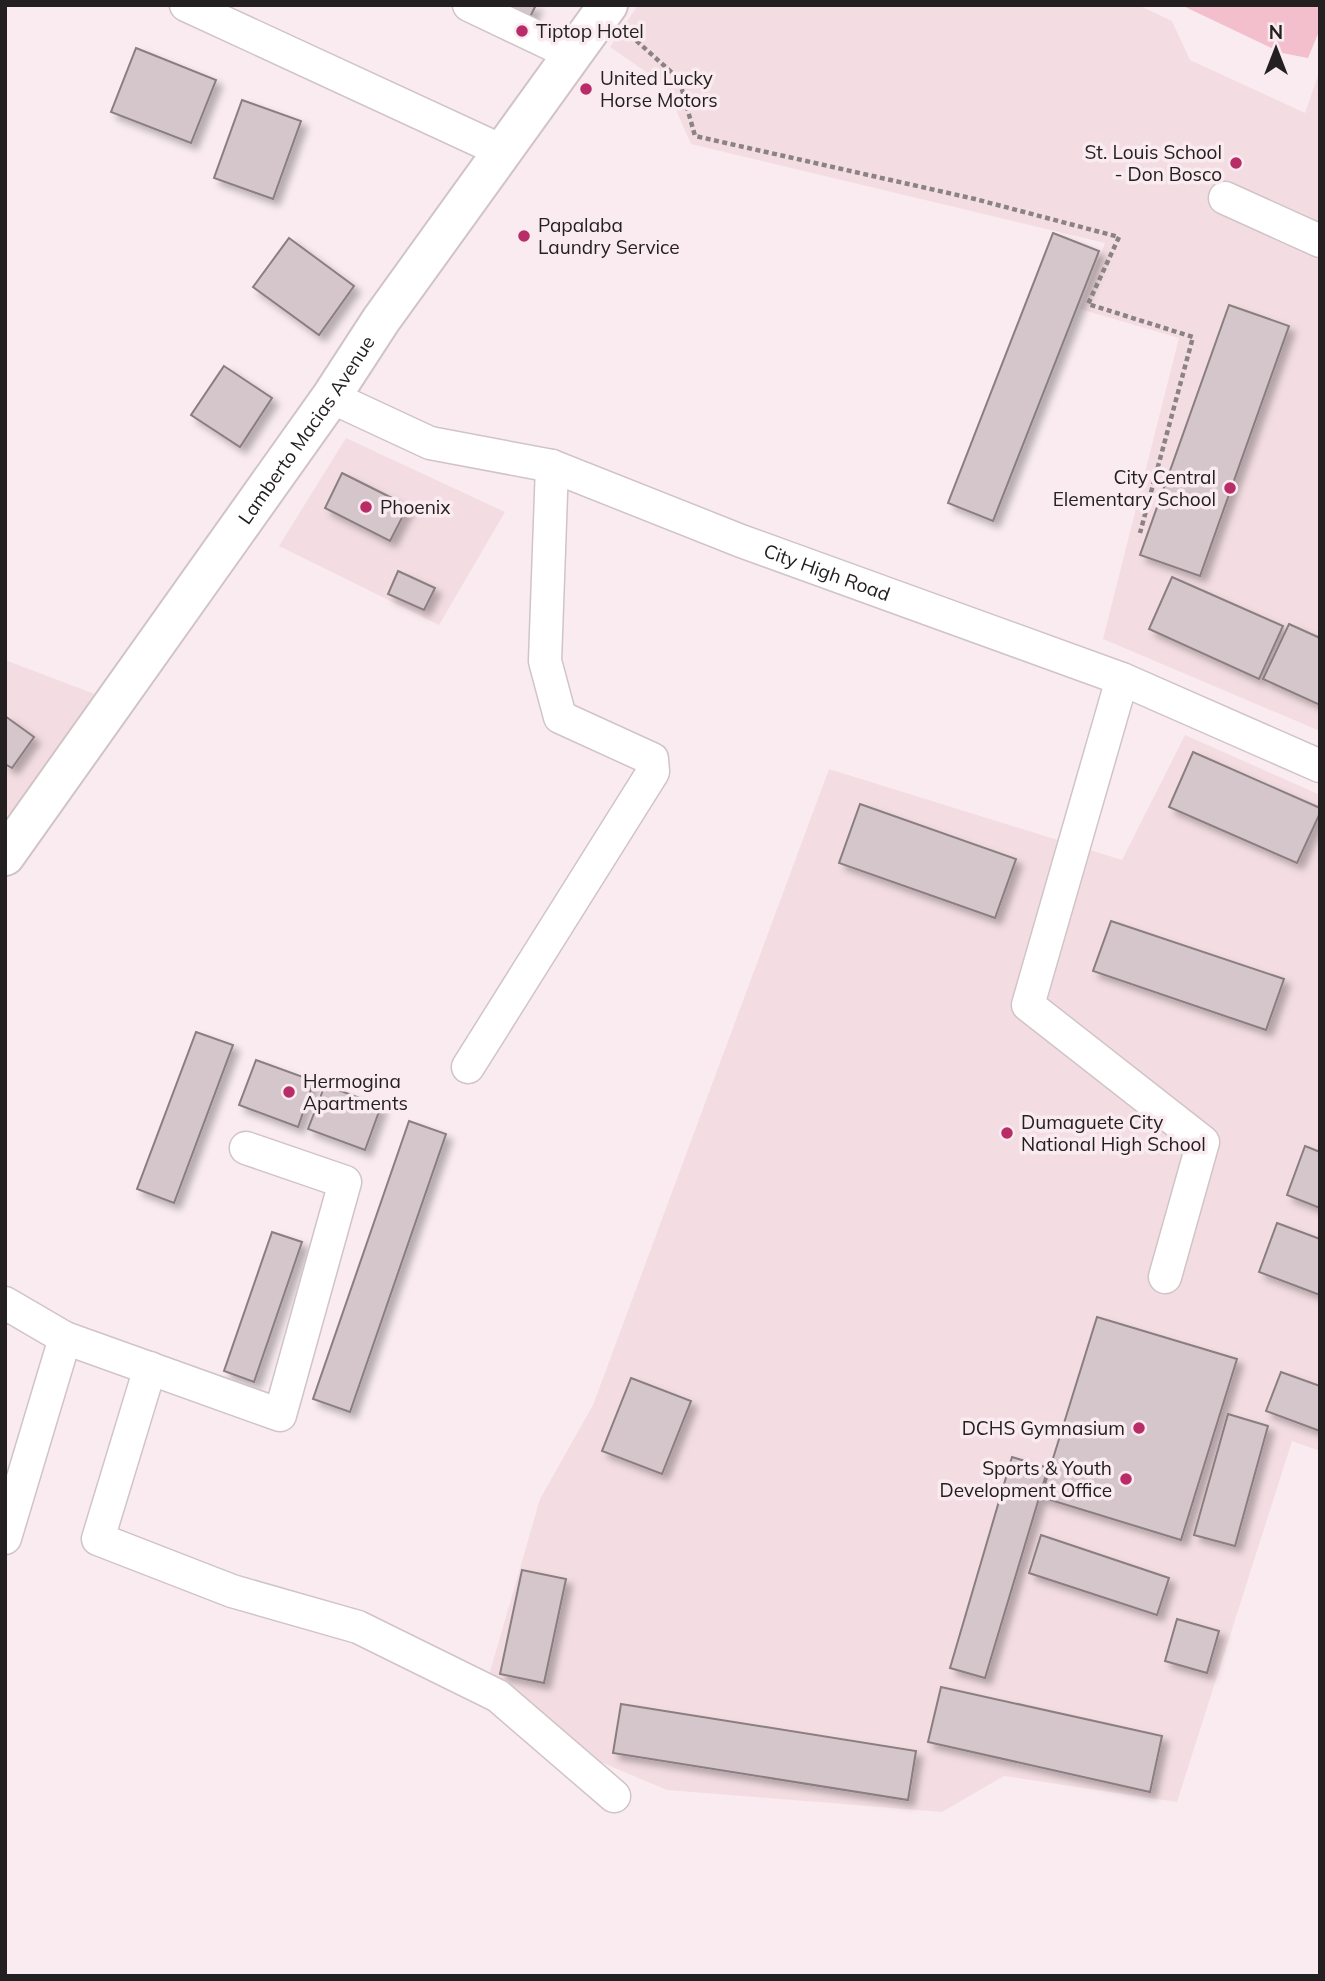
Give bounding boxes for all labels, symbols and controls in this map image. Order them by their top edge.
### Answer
north arrow [1241,14,1311,84]
place label: Tiptop Hotel [536,19,644,43]
text: N [1269,20,1283,44]
marker: Tiptop Hotel [514,23,530,39]
place label: United Lucky Horse Motors [600,66,718,112]
marker: United Lucky Horse Motors [578,81,594,97]
place label: St. Louis School - Don Bosco [1084,140,1222,186]
marker: St. Louis School - Don Bosco [1228,155,1244,171]
place label: Papalaba Laundry Service [538,213,680,259]
marker: Papalaba Laundry Service [516,228,532,244]
street label: Lamberto Macias Avenue [233,331,380,529]
place label: City Central Elementary School [1053,465,1216,511]
marker: City Central Elementary School [1222,480,1238,496]
place label: Phoenix [380,495,451,519]
marker: Phoenix [358,499,374,515]
street label: City High Road [760,538,893,606]
place label: Hermogina Apartments [303,1069,408,1115]
marker: Hermogina Apartments [281,1084,297,1100]
place label: Dumaguete City National High School [1021,1110,1206,1156]
marker: Dumaguete City National High School [999,1125,1015,1141]
place label: DCHS Gymnasium [962,1416,1125,1440]
marker: DCHS Gymnasium [1131,1420,1147,1436]
place label: Sports & Youth Development Office [940,1456,1112,1502]
marker: Sports & Youth Development Office [1118,1471,1134,1487]

